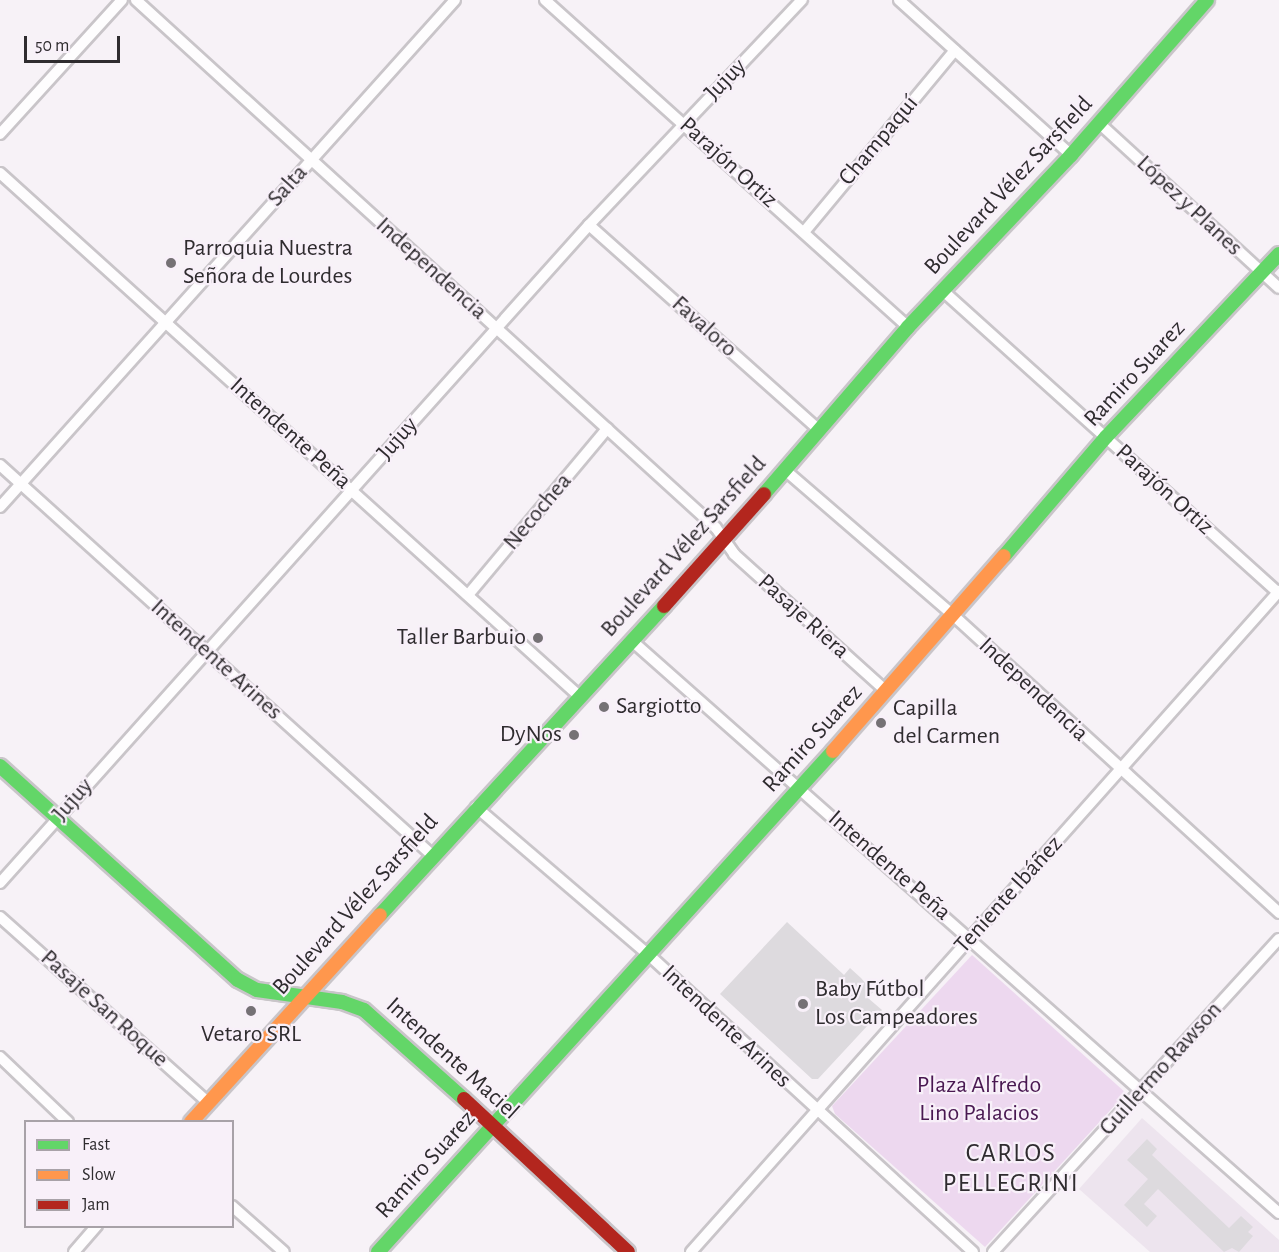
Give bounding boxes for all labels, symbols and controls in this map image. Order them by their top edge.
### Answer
scale bar [27,24,123,62]
text: 50 m [35,37,69,55]
street label: Jujuy [699,53,753,107]
street label: Champaquí [833,90,925,192]
street label: Boulevard Vélez Sarsfield [919,91,1099,281]
street label: Parajón Ortiz [673,112,783,214]
street label: López y Planes [1130,150,1248,262]
street label: Salta [262,159,314,213]
street label: Independencia [369,212,493,326]
place label: Parroquia Nuestra Señora de Lourdes [183,235,353,291]
marker: Parroquia Nuestra Señora de Lourdes [164,256,178,270]
street label: Favaloro [665,290,743,364]
street label: Ramiro Suarez [1078,315,1192,433]
street label: Intendente Peña [223,372,357,496]
street label: Jujuy [371,411,425,467]
street label: Parajón Ortiz [1109,439,1219,541]
street label: Boulevard Vélez Sarsfield [595,450,773,644]
street label: Necochea [497,468,579,556]
street label: Pasaje Riera [751,568,855,666]
street label: Intendente Arines [144,593,288,727]
place label: Taller Barbuio [396,624,526,652]
marker: Taller Barbuio [531,631,545,645]
street label: Independencia [972,632,1094,748]
street label: Ramiro Suarez [757,679,869,799]
place label: Sargiotto [616,693,701,721]
place label: Capilla del Carmen [893,695,1000,751]
marker: Sargiotto [597,700,611,714]
marker: Capilla del Carmen [874,716,888,730]
place label: DyNos [500,721,562,749]
marker: DyNos [567,728,581,742]
street label: Jujuy [46,772,100,828]
street label: Intendente Peña [822,805,956,927]
street label: Boulevard Vélez Sarsfield [267,808,445,1002]
street label: Teniente Ibáñez [949,830,1069,960]
street label: Pasaje San Roque [34,944,174,1074]
street label: Intendente Arines [655,959,797,1095]
place label: Baby Fútbol Los Campeadores [815,976,978,1032]
street label: Intendente Maciel [379,992,525,1126]
street label: Guillermo Rawson [1093,996,1229,1142]
marker: Baby Fútbol Los Campeadores [796,997,810,1011]
marker: Vetaro SRL [244,1004,258,1018]
place label: Vetaro SRL [201,1021,301,1049]
park label: Plaza Alfredo Lino Palacios [917,1072,1041,1128]
street label: Ramiro Suarez [370,1105,482,1225]
legend [24,1120,234,1228]
text: Fast [82,1136,110,1154]
district label: CARLOS PELLEGRINI [943,1138,1079,1200]
text: Slow [82,1166,115,1184]
text: Jam [82,1196,110,1214]

